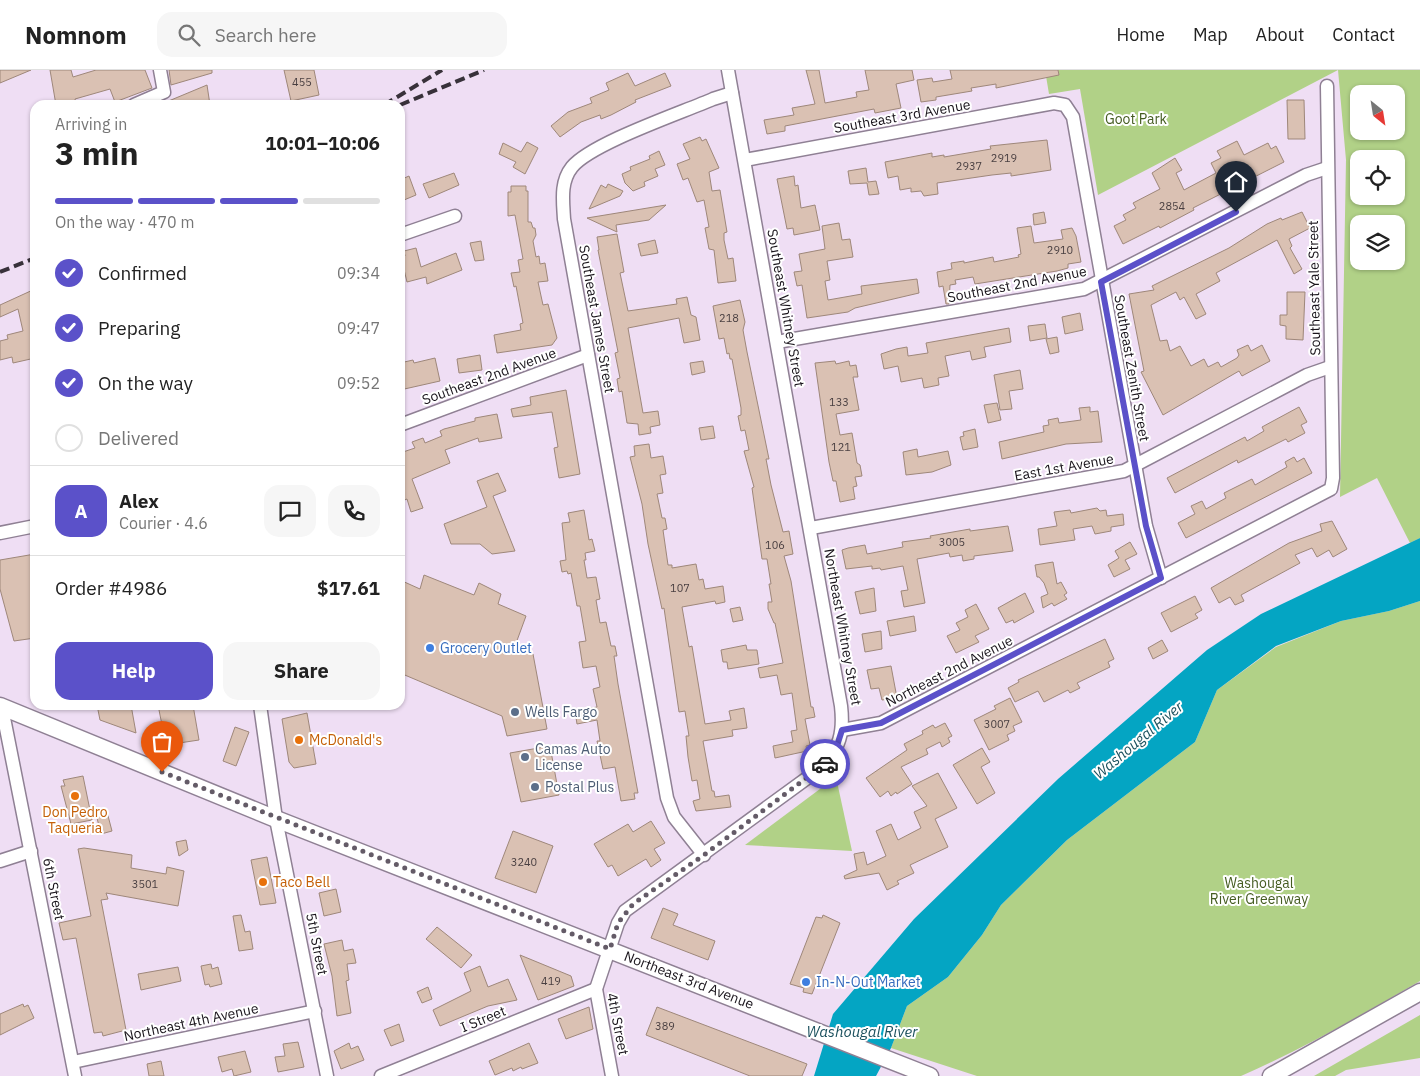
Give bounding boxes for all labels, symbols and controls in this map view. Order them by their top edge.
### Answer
search box [157,12,507,57]
text: Nomnom [25,19,127,51]
icon: search [175,21,203,49]
text: Search here [215,23,317,47]
text: Home [1117,23,1165,46]
text: Map [1193,23,1228,46]
text: About [1256,23,1304,46]
text: Contact [1332,23,1395,46]
house number: 455 [292,75,312,89]
north arrow [1350,85,1405,140]
map controls [1350,85,1405,270]
street label: Southeast 3rd Avenue [832,95,972,137]
park label: Goot Park [1105,110,1168,128]
text: Arriving in [55,114,127,134]
text: 10:01–10:06 [265,131,380,155]
text: 3 min [55,132,139,174]
button: locate [1350,150,1405,205]
house number: 2919 [991,151,1017,165]
house number: 2937 [956,159,982,173]
pin [1215,161,1257,212]
icon: home [1222,168,1250,196]
house number: 2854 [1159,199,1186,213]
text: On the way · 470 m [55,212,194,232]
button: layers [1350,215,1405,270]
street label: Southeast Yale Street [1304,220,1324,356]
street label: Southeast Whitney Street [763,228,809,388]
house number: 2910 [1047,243,1073,257]
street label: Southeast James Street [575,244,619,394]
icon: check [55,259,83,287]
text: Confirmed [98,261,187,285]
street label: Southeast 2nd Avenue [946,262,1088,306]
text: 09:34 [337,263,380,283]
street label: Southeast Zenith Street [1110,293,1154,443]
house number: 218 [719,311,739,325]
icon: check [55,314,83,342]
text: Preparing [98,316,180,340]
text: 09:47 [337,318,380,338]
street label: Southeast 2nd Avenue [419,343,559,409]
icon: check [55,369,83,397]
text: On the way [98,371,193,395]
text: 09:52 [337,373,380,393]
house number: 133 [829,395,849,409]
text: Delivered [98,426,179,450]
house number: 121 [831,440,851,454]
street label: East 1st Avenue [1013,449,1115,485]
button: chat [264,485,316,537]
button: phone [328,485,380,537]
text: Alex [119,489,159,513]
text: A [74,499,88,523]
text: Courier · 4.6 [119,513,208,533]
house number: 3005 [939,535,965,549]
house number: 106 [765,538,785,552]
street label: Northeast Whitney Street [820,547,866,707]
text: Order #4986 [55,576,167,600]
text: $17.61 [317,576,380,600]
house number: 107 [670,581,690,595]
street label: Northeast 2nd Avenue [882,631,1016,711]
place label: Grocery Outlet [440,639,532,657]
button: Help [55,642,213,700]
button: Share [223,642,380,700]
marker: Grocery Outlet [424,642,436,654]
water label: Washougal River [1089,697,1187,783]
place label: Wells Fargo [525,703,597,721]
marker: Wells Fargo [509,706,521,718]
house number: 3007 [984,717,1010,731]
pin [141,721,183,772]
icon: bag [148,728,176,756]
place label: McDonald's [309,731,382,749]
marker: McDonald's [293,734,305,746]
courier [800,739,850,789]
place label: Camas Auto License [535,740,611,774]
icon: car [811,750,839,778]
marker: Camas Auto License [519,751,531,763]
place label: Postal Plus [545,778,615,796]
marker: Postal Plus [529,781,541,793]
marker: Don Pedro Taqueria [69,790,81,802]
place label: Don Pedro Taqueria [42,803,108,837]
house number: 3240 [511,855,537,869]
street label: 6th Street [39,856,69,922]
place label: Taco Bell [273,873,330,891]
park label: Washougal River Greenway [1210,874,1308,908]
marker: Taco Bell [257,876,269,888]
house number: 3501 [132,877,159,891]
street label: 5th Street [302,911,332,977]
street label: Northeast 3rd Avenue [622,947,757,1013]
place label: In-N-Out Market [816,973,921,991]
house number: 419 [541,974,561,988]
marker: In-N-Out Market [800,976,812,988]
street label: 4th Street [603,991,633,1057]
street label: Northeast 4th Avenue [122,999,260,1045]
street label: I Street [458,1002,508,1036]
house number: 389 [655,1019,675,1033]
water label: Washougal River [806,1022,918,1041]

